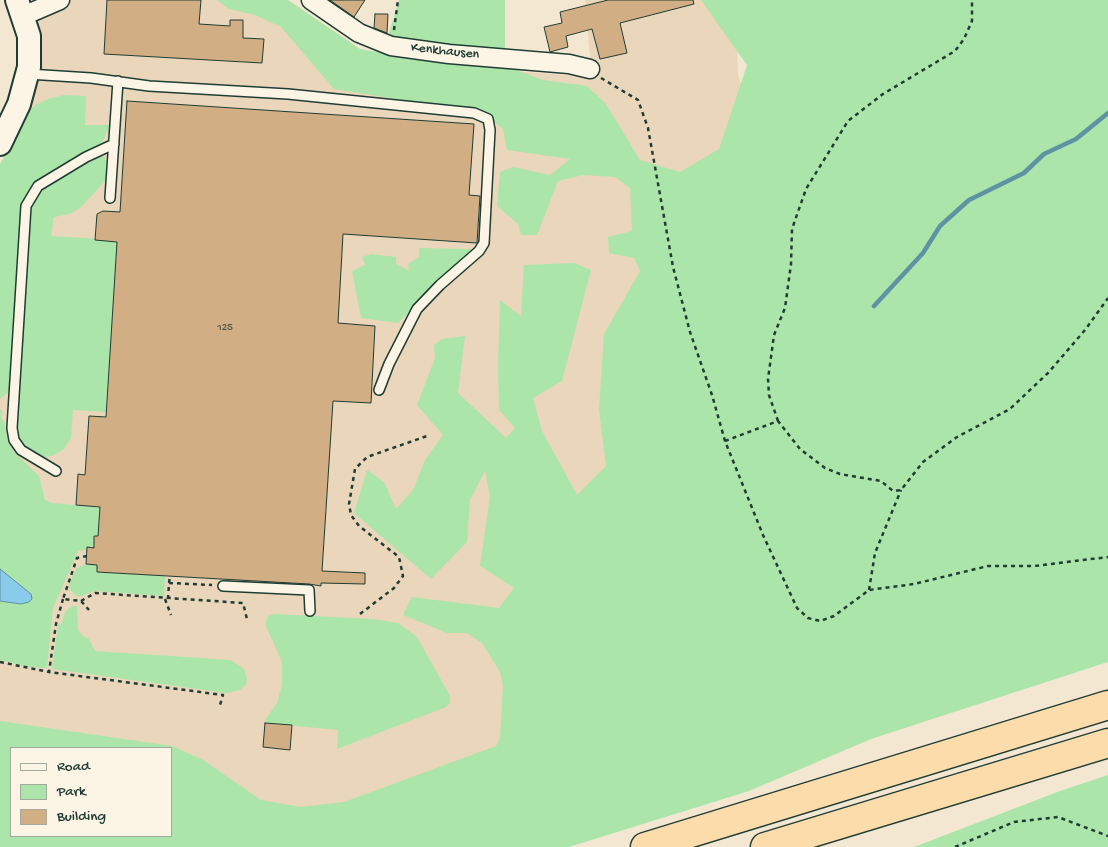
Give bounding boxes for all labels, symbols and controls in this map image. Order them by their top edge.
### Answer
street label: Kenkhausen [410,40,480,64]
house number: 125 [217,321,233,335]
legend [10,747,172,837]
text: Road [57,758,90,776]
text: Park [57,783,86,801]
text: Building [57,808,106,826]

